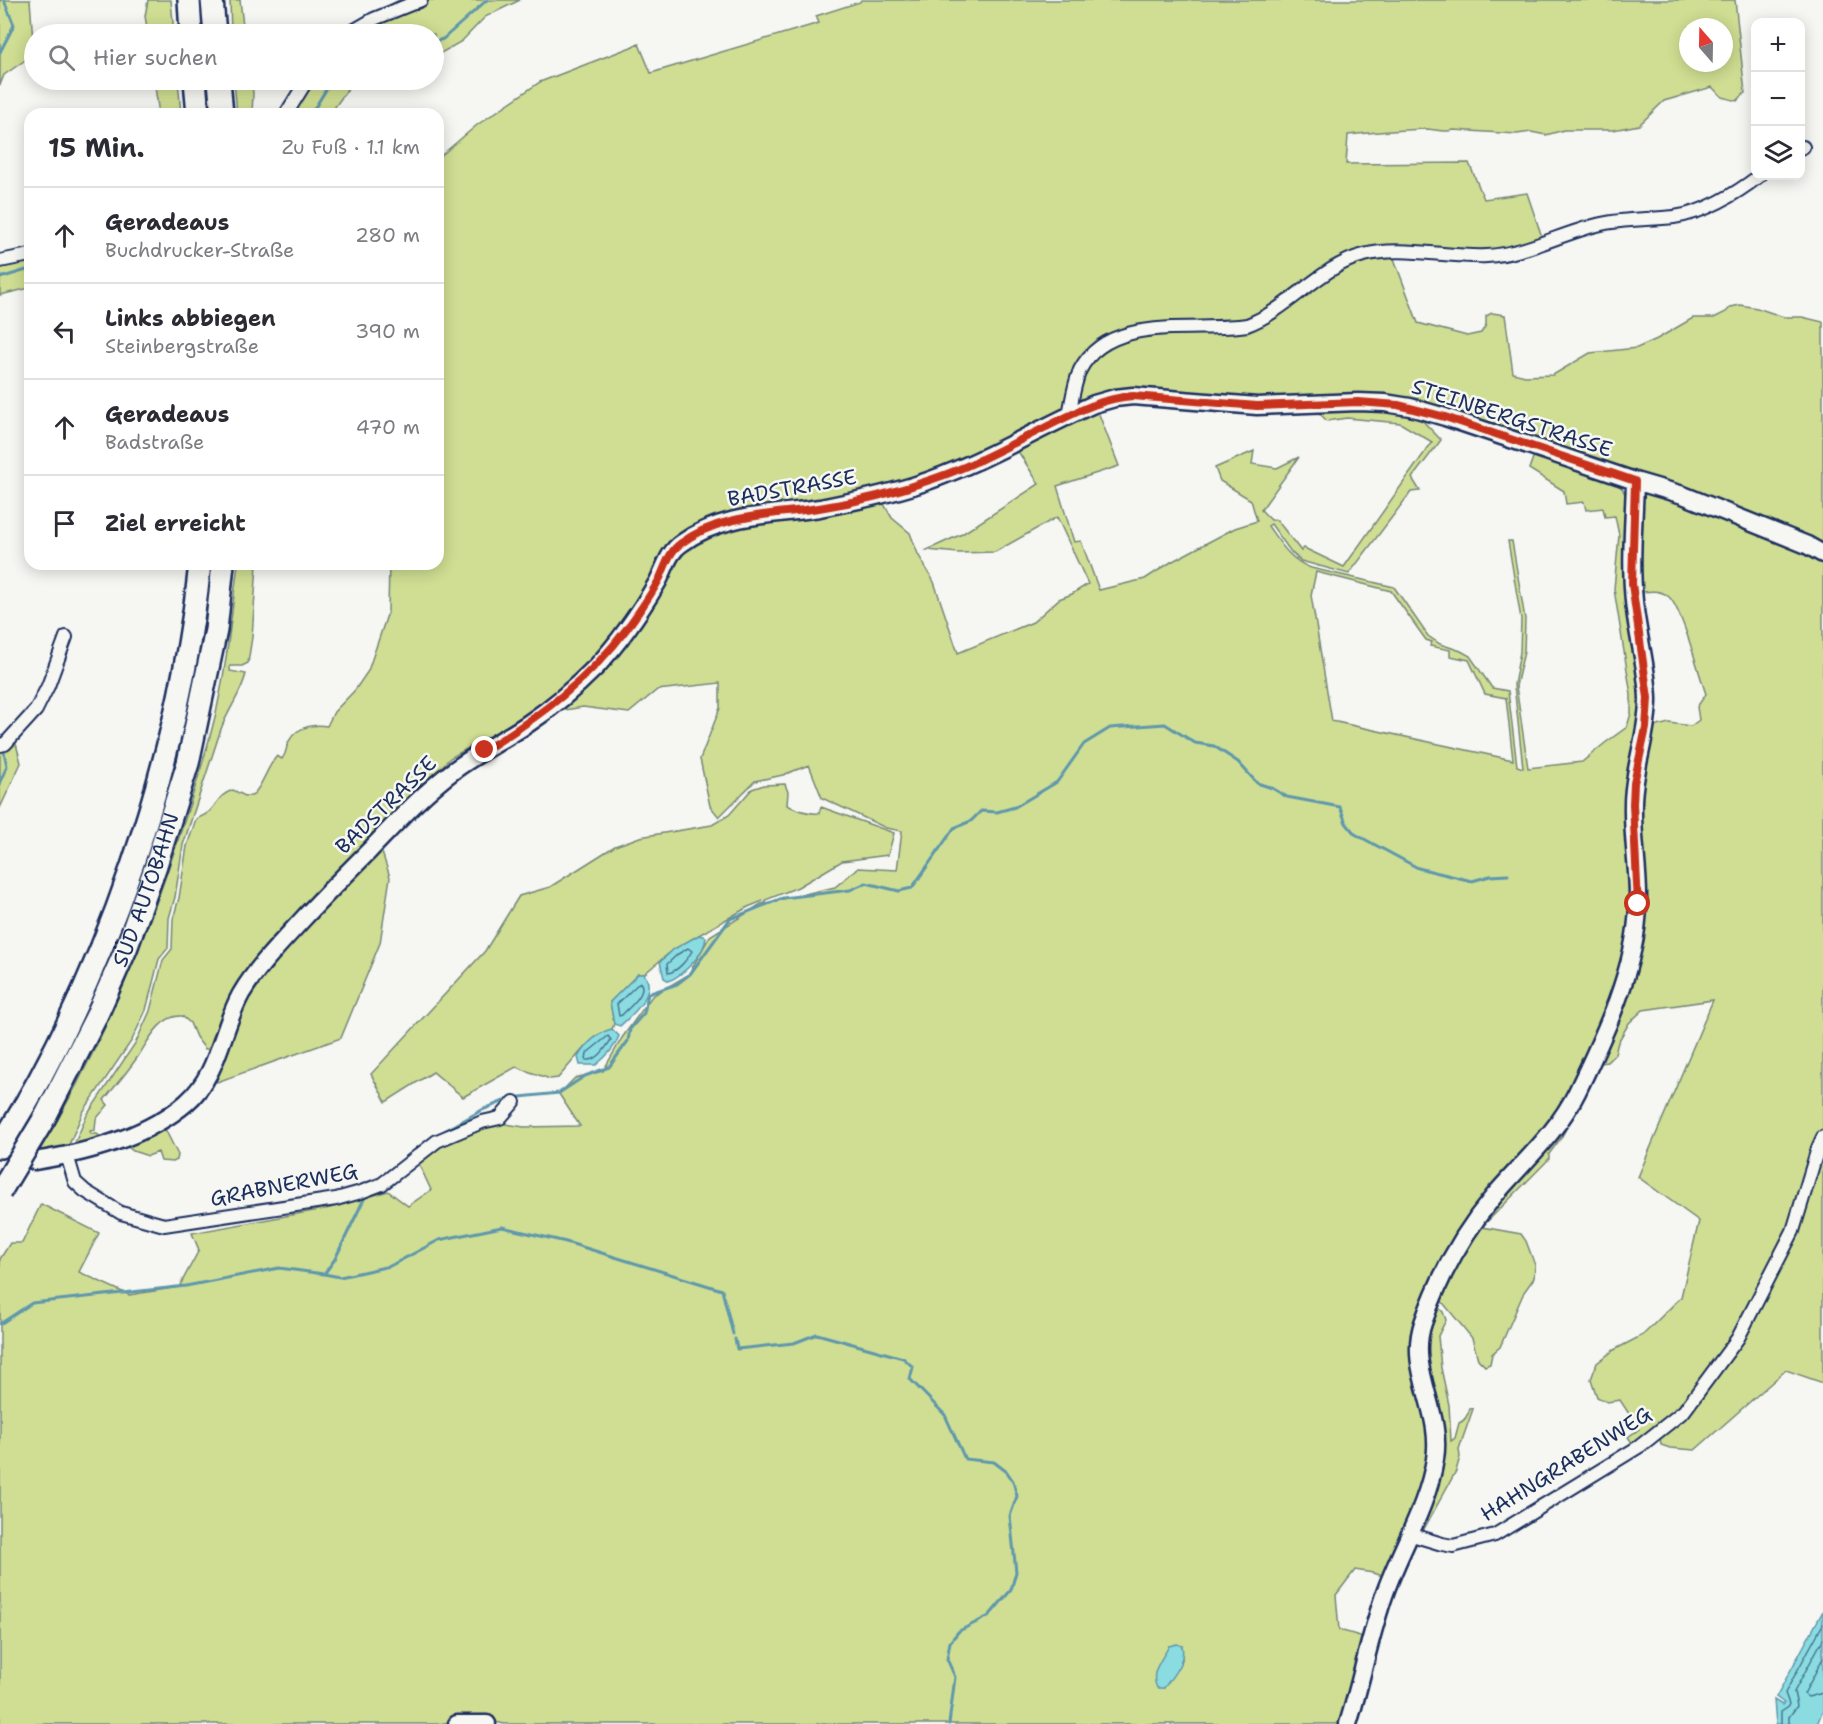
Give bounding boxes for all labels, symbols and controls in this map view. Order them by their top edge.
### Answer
north arrow [1679,18,1733,72]
map controls [1751,18,1805,180]
button: + [1751,18,1805,72]
search box [24,24,444,90]
icon: search [45,41,78,74]
text: Hier suchen [93,43,218,72]
button: − [1751,72,1805,126]
button: layers [1751,126,1805,180]
text: 15 Min. [48,130,145,165]
text: Zu Fuß · 1.1 km [282,134,420,160]
text: Geradeaus [105,208,229,237]
icon: ahead [48,219,81,252]
text: 280 m [355,222,420,248]
text: Buchdrucker-Straße [105,237,294,263]
text: Links abbiegen [105,304,276,333]
icon: left [48,315,81,348]
text: 390 m [355,318,420,344]
text: Steinbergstraße [105,333,259,359]
street label: STEINBERGSTRASSE [1408,372,1616,464]
text: Geradeaus [105,400,229,429]
icon: ahead [48,411,81,444]
text: 470 m [356,414,420,440]
text: Badstraße [105,429,204,455]
street label: BADSTRASSE [725,463,859,513]
icon: arrive [48,507,81,540]
text: Ziel erreicht [105,509,246,538]
route end [471,736,497,762]
street label: BADSTRASSE [329,750,443,860]
street label: SÜD AUTOBAHN [106,809,185,971]
route start [1624,890,1650,916]
street label: GRABNERWEG [208,1157,360,1213]
street label: HAHNGRABENWEG [1475,1400,1657,1528]

